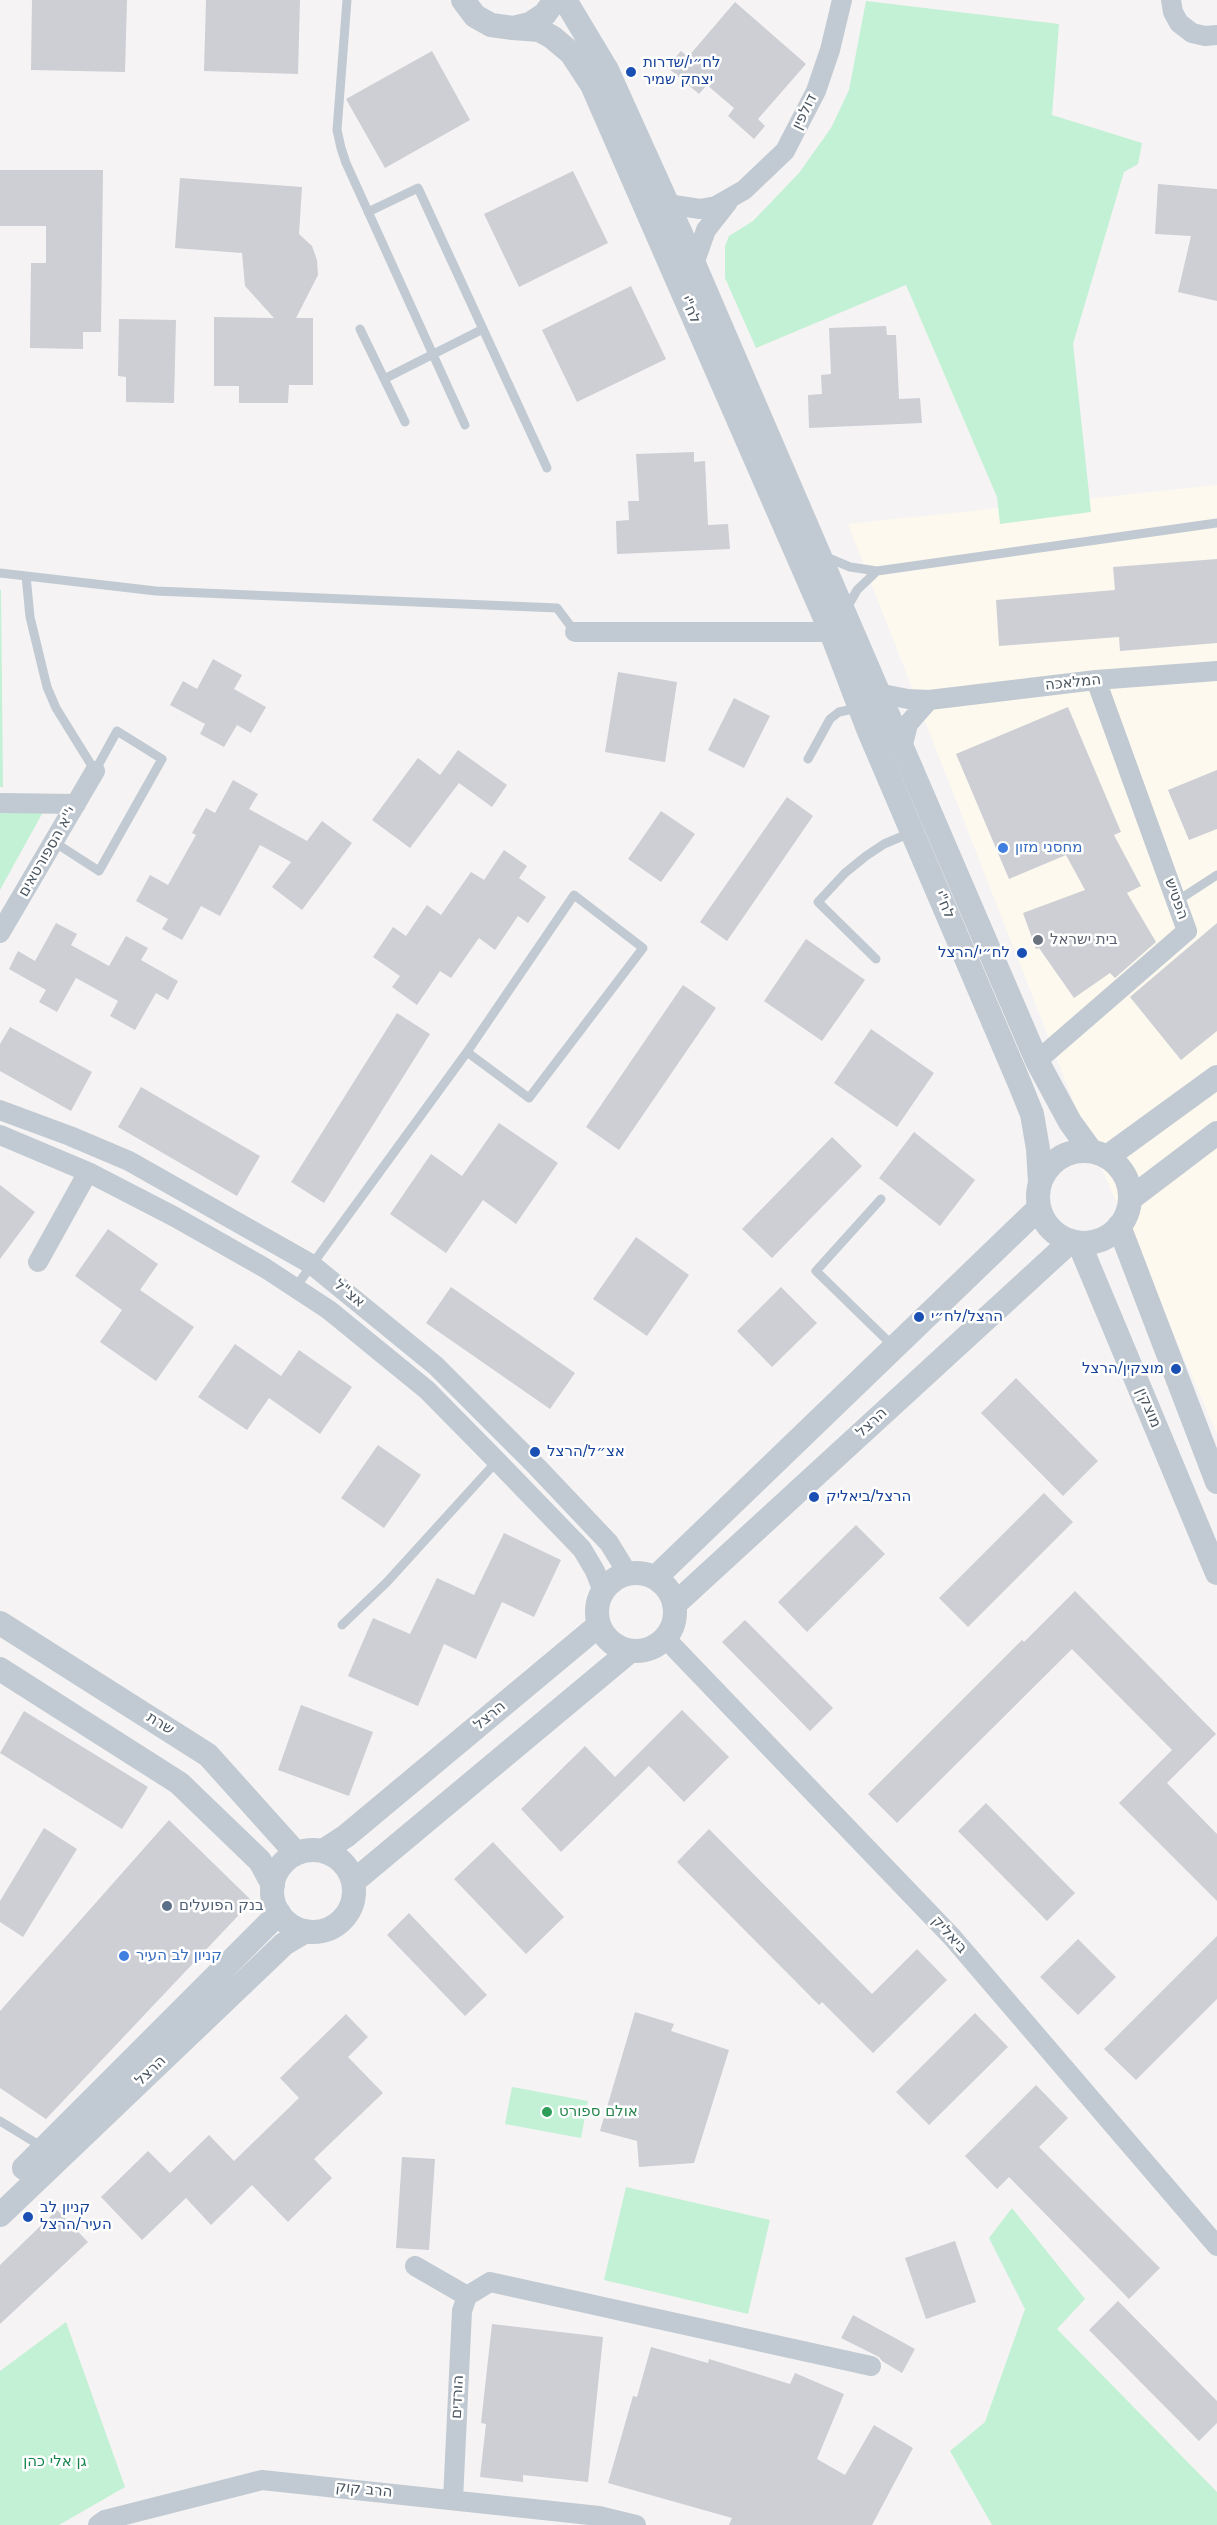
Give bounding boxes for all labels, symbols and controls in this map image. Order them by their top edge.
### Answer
place label: לח״י/שדרות יצחק שמיר [643,54,721,89]
marker: לח״י/שדרות יצחק שמיר [624,65,638,79]
street label: דולפין [789,91,821,133]
street label: לח"י [676,293,704,327]
street label: המלאכה [1044,671,1102,695]
street label: י''א הספורטאים [15,804,81,900]
place label: מחסני מזון [1015,839,1082,857]
marker: מחסני מזון [996,841,1010,855]
street label: הפטיש [1160,876,1192,922]
street label: לח"י [930,888,958,922]
place label: בית ישראל [1050,931,1118,949]
marker: בית ישראל [1031,933,1045,947]
place label: לח״י/הרצל [938,944,1010,962]
marker: לח״י/הרצל [1015,946,1029,960]
street label: אצ"ל [330,1276,368,1312]
place label: הרצל/לח״י [931,1308,1003,1326]
marker: הרצל/לח״י [912,1310,926,1324]
place label: מוצקין/הרצל [1082,1360,1164,1378]
marker: מוצקין/הרצל [1169,1362,1183,1376]
street label: מוצקין [1132,1385,1164,1431]
street label: הרצל [853,1404,891,1442]
place label: אצ״ל/הרצל [547,1443,625,1461]
marker: אצ״ל/הרצל [528,1445,542,1459]
place label: הרצל/ביאליק [826,1488,911,1506]
marker: הרצל/ביאליק [807,1490,821,1504]
street label: הרצל [471,1698,509,1734]
street label: שרת [143,1709,177,1739]
place label: בנק הפועלים [179,1897,264,1915]
marker: בנק הפועלים [160,1899,174,1913]
street label: ביאליק [927,1912,971,1958]
place label: קניון לב העיר [136,1947,222,1965]
marker: קניון לב העיר [117,1949,131,1963]
street label: הרצל [132,2052,170,2090]
place label: אולם ספורט [559,2103,638,2121]
marker: אולם ספורט [540,2105,554,2119]
place label: קניון לב העיר/הרצל [40,2199,112,2234]
marker: קניון לב העיר/הרצל [21,2210,35,2224]
street label: הורדים [448,2375,468,2419]
park label: גן אלי כהן [23,2453,87,2471]
street label: הרב קוק [335,2478,393,2502]

